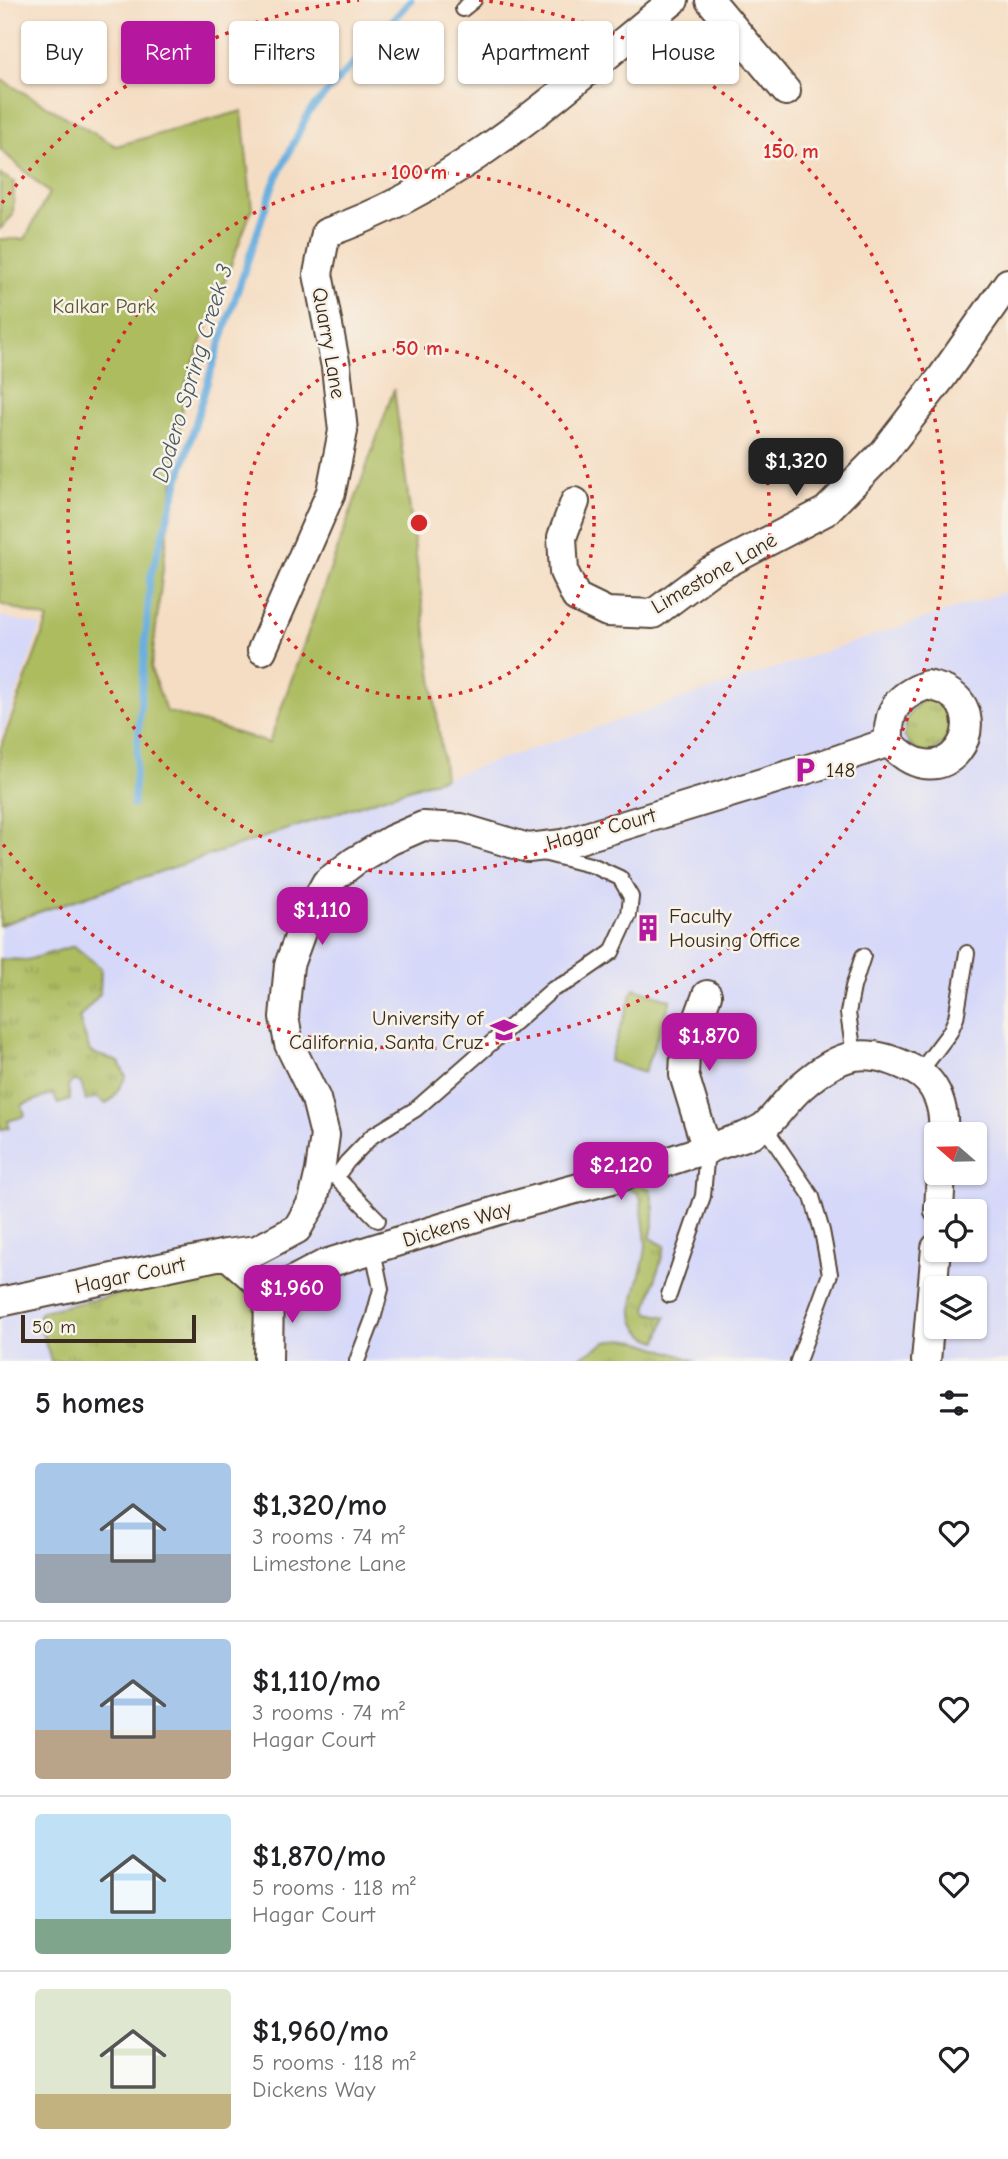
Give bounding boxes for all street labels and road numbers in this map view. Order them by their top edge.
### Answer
street label: Quarry Lane [307,285,351,401]
street label: Limestone Lane [647,527,781,619]
street label: Hagar Court [544,803,659,855]
street label: Dickens Way [400,1196,515,1252]
street label: Hagar Court [73,1251,188,1298]

